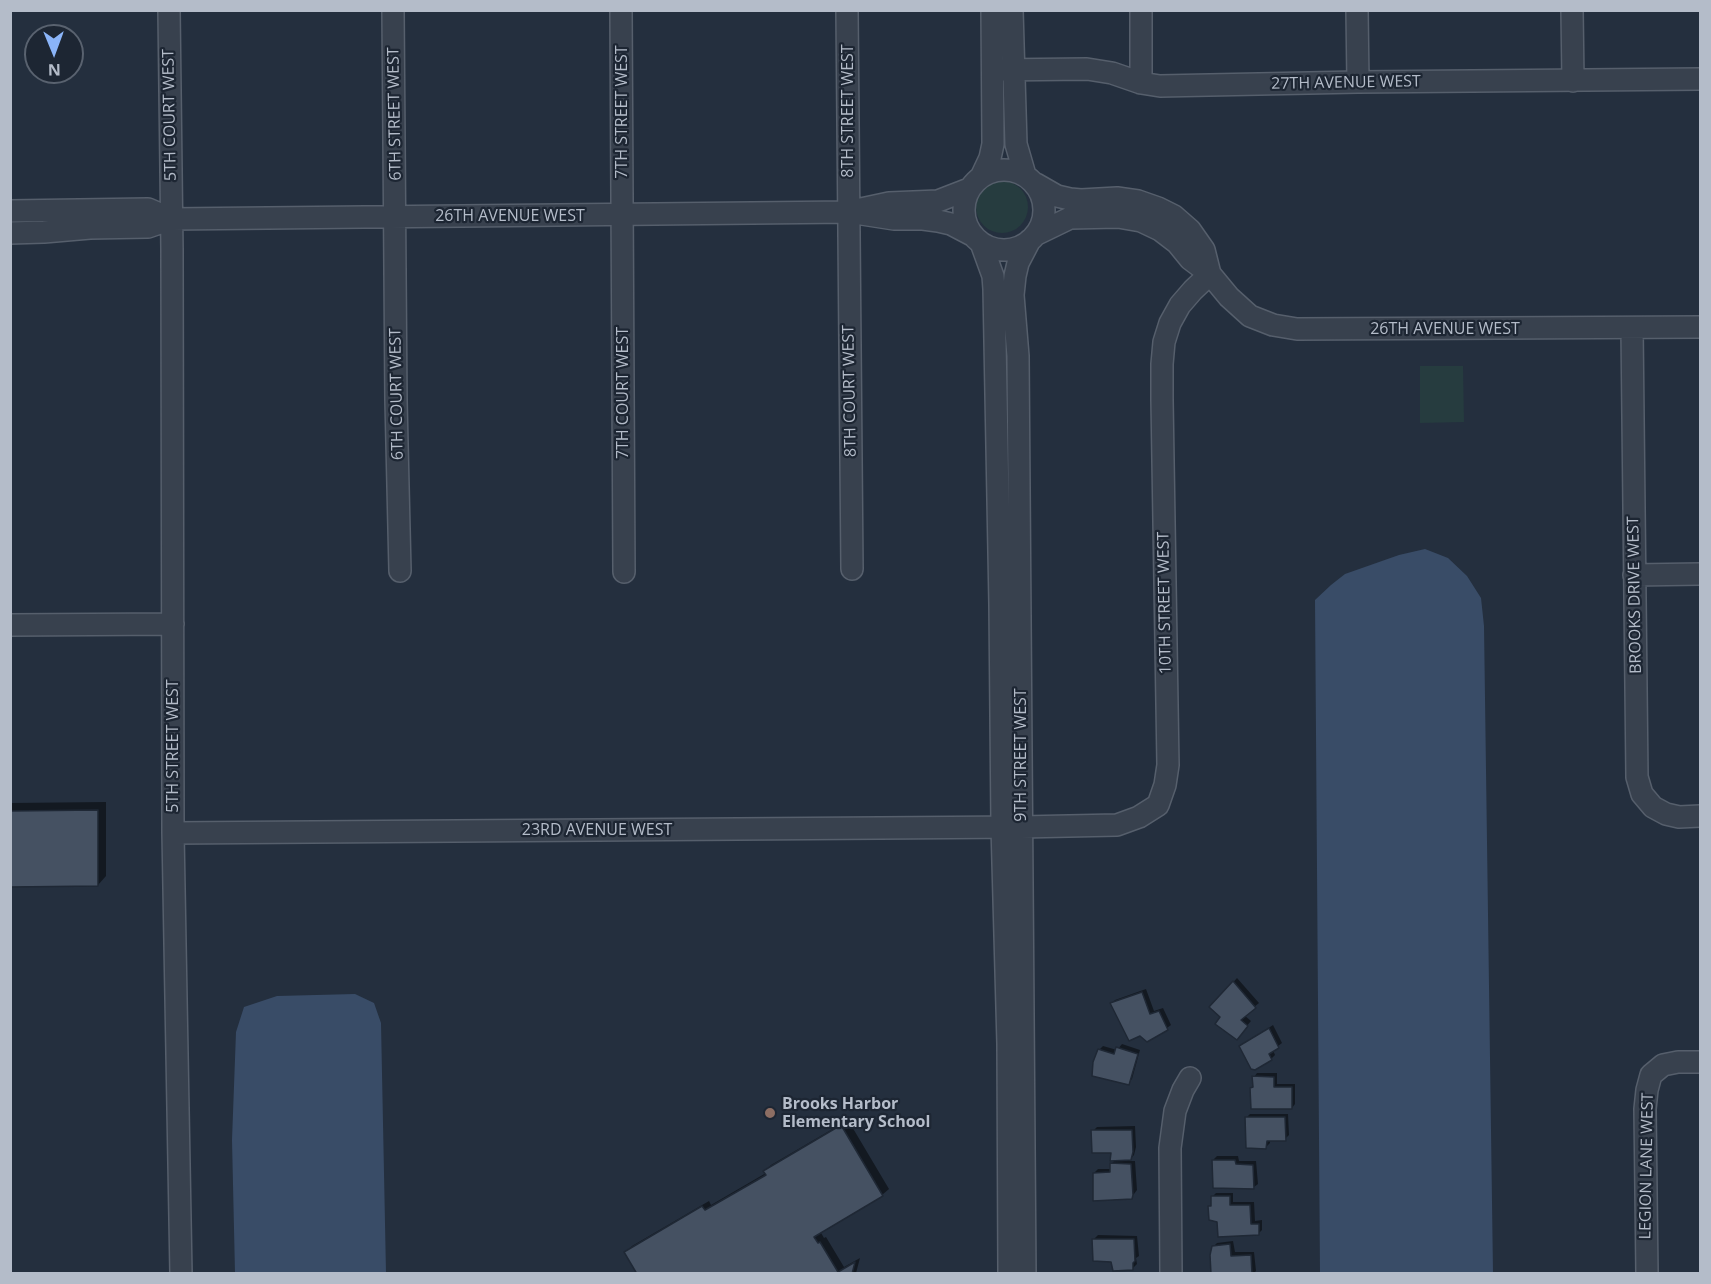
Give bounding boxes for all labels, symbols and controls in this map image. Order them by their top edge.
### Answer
north arrow [24,24,84,84]
street label: 8TH STREET WEST [838,44,858,178]
street label: 7TH STREET WEST [612,45,632,179]
street label: 6TH STREET WEST [384,47,406,181]
street label: 5TH COURT WEST [159,49,181,181]
text: N [48,59,61,81]
street label: 27TH AVENUE WEST [1271,72,1421,94]
street label: 26TH AVENUE WEST [435,206,585,226]
street label: 26TH AVENUE WEST [1370,319,1520,339]
street label: 8TH COURT WEST [839,325,861,457]
street label: 7TH COURT WEST [613,327,633,459]
street label: 6TH COURT WEST [386,328,408,460]
street label: BROOKS DRIVE WEST [1624,516,1646,674]
street label: 10TH STREET WEST [1154,532,1176,674]
street label: 5TH STREET WEST [163,679,183,813]
street label: 9TH STREET WEST [1011,688,1031,822]
street label: 23RD AVENUE WEST [522,820,672,840]
street label: LEGION LANE WEST [1636,1092,1658,1240]
place label: Brooks Harbor Elementary School [782,1094,930,1132]
marker: Brooks Harbor Elementary School [763,1106,777,1120]

